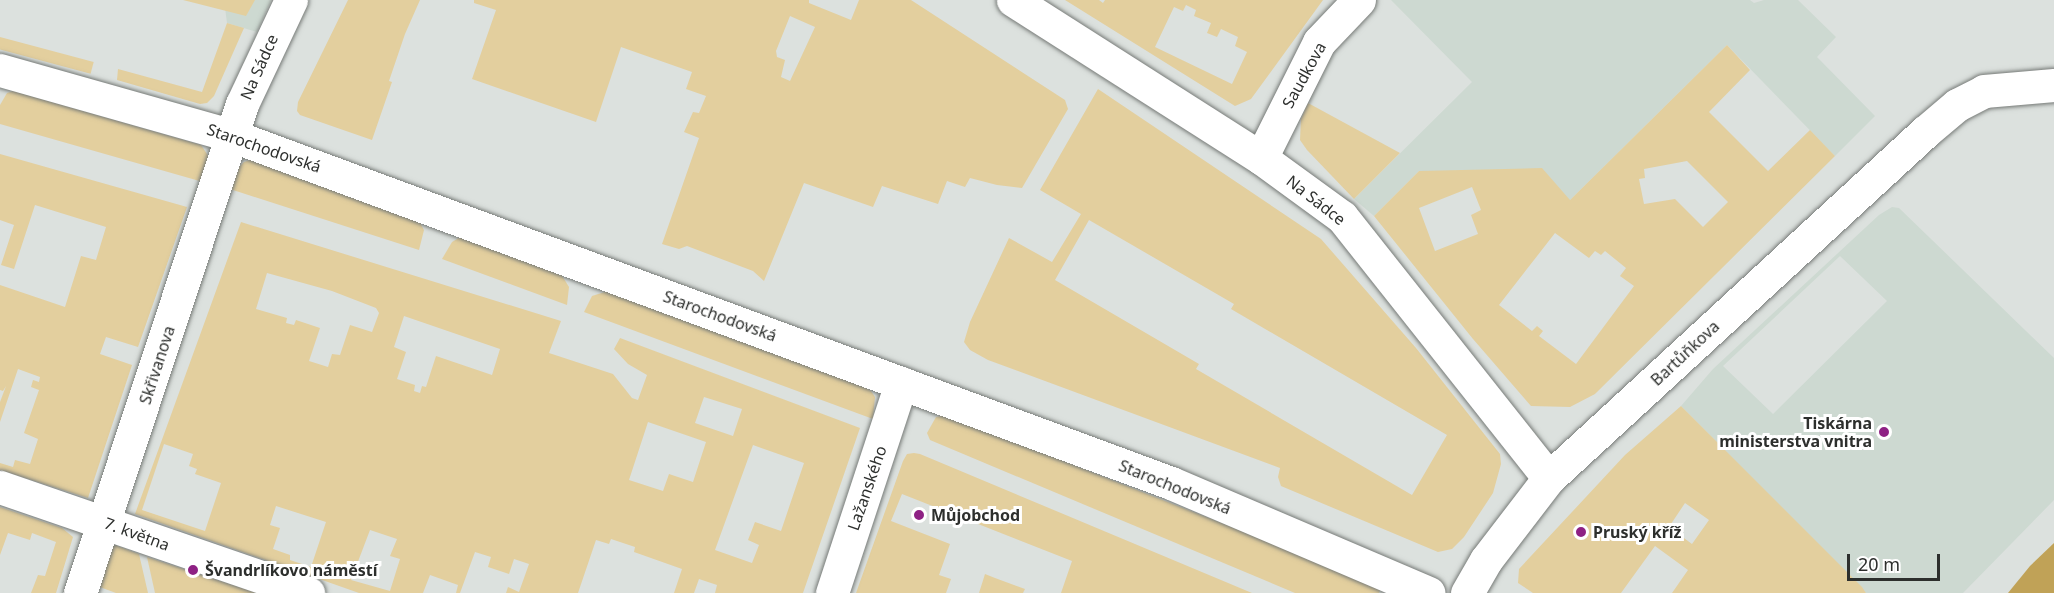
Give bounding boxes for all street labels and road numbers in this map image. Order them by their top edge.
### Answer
street label: Na Sádce [236,31,282,103]
street label: Saudkova [1278,39,1330,111]
street label: Starochodovská [204,120,324,176]
street label: Na Sádce [1283,171,1349,229]
street label: Starochodovská [661,287,779,345]
street label: Bartůňkova [1647,316,1723,390]
street label: Skřivanova [135,323,179,407]
street label: Lažanského [844,443,890,533]
street label: Starochodovská [1116,456,1234,518]
street label: 7. května [102,513,172,555]

